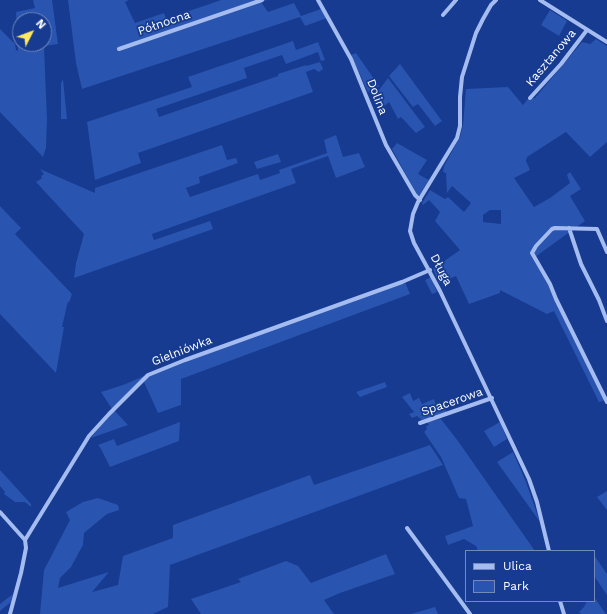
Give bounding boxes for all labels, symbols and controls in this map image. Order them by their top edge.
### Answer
street label: Północna [136,7,192,39]
north arrow [12,12,52,52]
text: N [33,17,48,32]
street label: Kasztanowa [523,26,579,90]
street label: Dolina [364,77,390,117]
street label: Długa [427,252,455,288]
street label: Gielniówka [150,333,214,369]
street label: Spacerowa [419,385,485,419]
legend [465,550,595,602]
text: Ulica [503,559,532,573]
text: Park [503,579,529,593]

